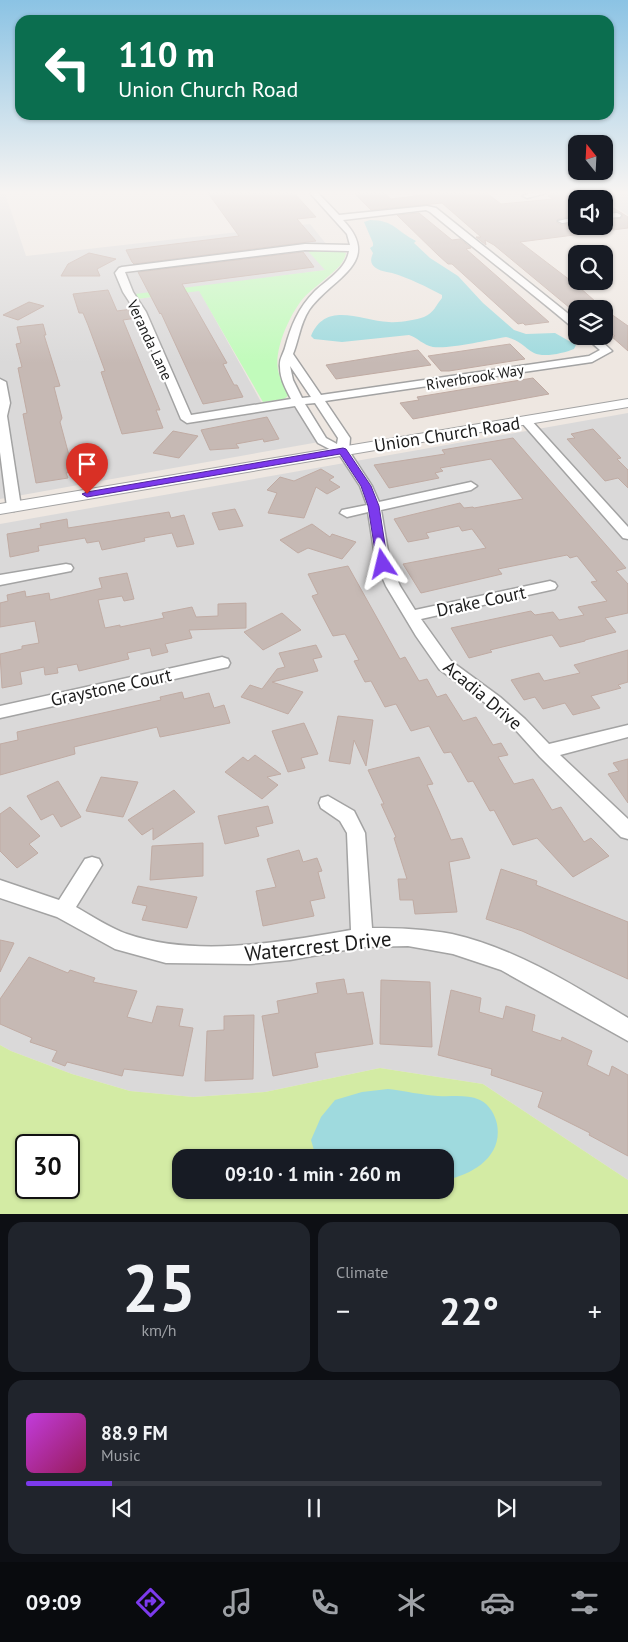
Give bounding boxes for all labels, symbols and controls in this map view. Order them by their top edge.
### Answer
text: 110 m [118,31,215,77]
icon: left [35,35,100,100]
text: Union Church Road [118,75,298,103]
north arrow [568,135,612,180]
map controls [568,135,613,345]
button: sound [568,190,613,235]
button: search [568,245,613,290]
street label: Veranda Lane [123,296,177,383]
button: layers [568,300,613,345]
street label: Riverbrook Way [425,360,525,394]
street label: Union Church Road [372,411,522,457]
pin [66,443,108,494]
icon: arrive [73,450,101,478]
position arrow [356,537,408,589]
street label: Drake Court [434,580,528,622]
street label: Acadia Drive [439,655,527,735]
street label: Graystone Court [48,663,174,711]
street label: Watercrest Drive [243,925,393,967]
speed limit sign: 30 [15,1134,80,1199]
text: 09:10 · 1 min · 260 m [225,1162,401,1186]
text: 25 [122,1245,196,1329]
text: Climate [336,1262,388,1282]
text: 22° [439,1286,499,1335]
text: − [336,1292,350,1329]
text: + [588,1292,602,1329]
text: km/h [141,1320,177,1340]
text: 88.9 FM [101,1421,168,1445]
text: Music [101,1445,141,1465]
icon: previous [108,1494,136,1522]
icon: pause [300,1494,328,1522]
icon: next [492,1494,520,1522]
icon: directions [133,1585,168,1620]
icon: music [220,1585,255,1620]
icon: phone [307,1585,342,1620]
icon: climate [394,1585,429,1620]
icon: car [480,1585,515,1620]
icon: filters [567,1585,602,1620]
text: 09:09 [26,1588,82,1616]

